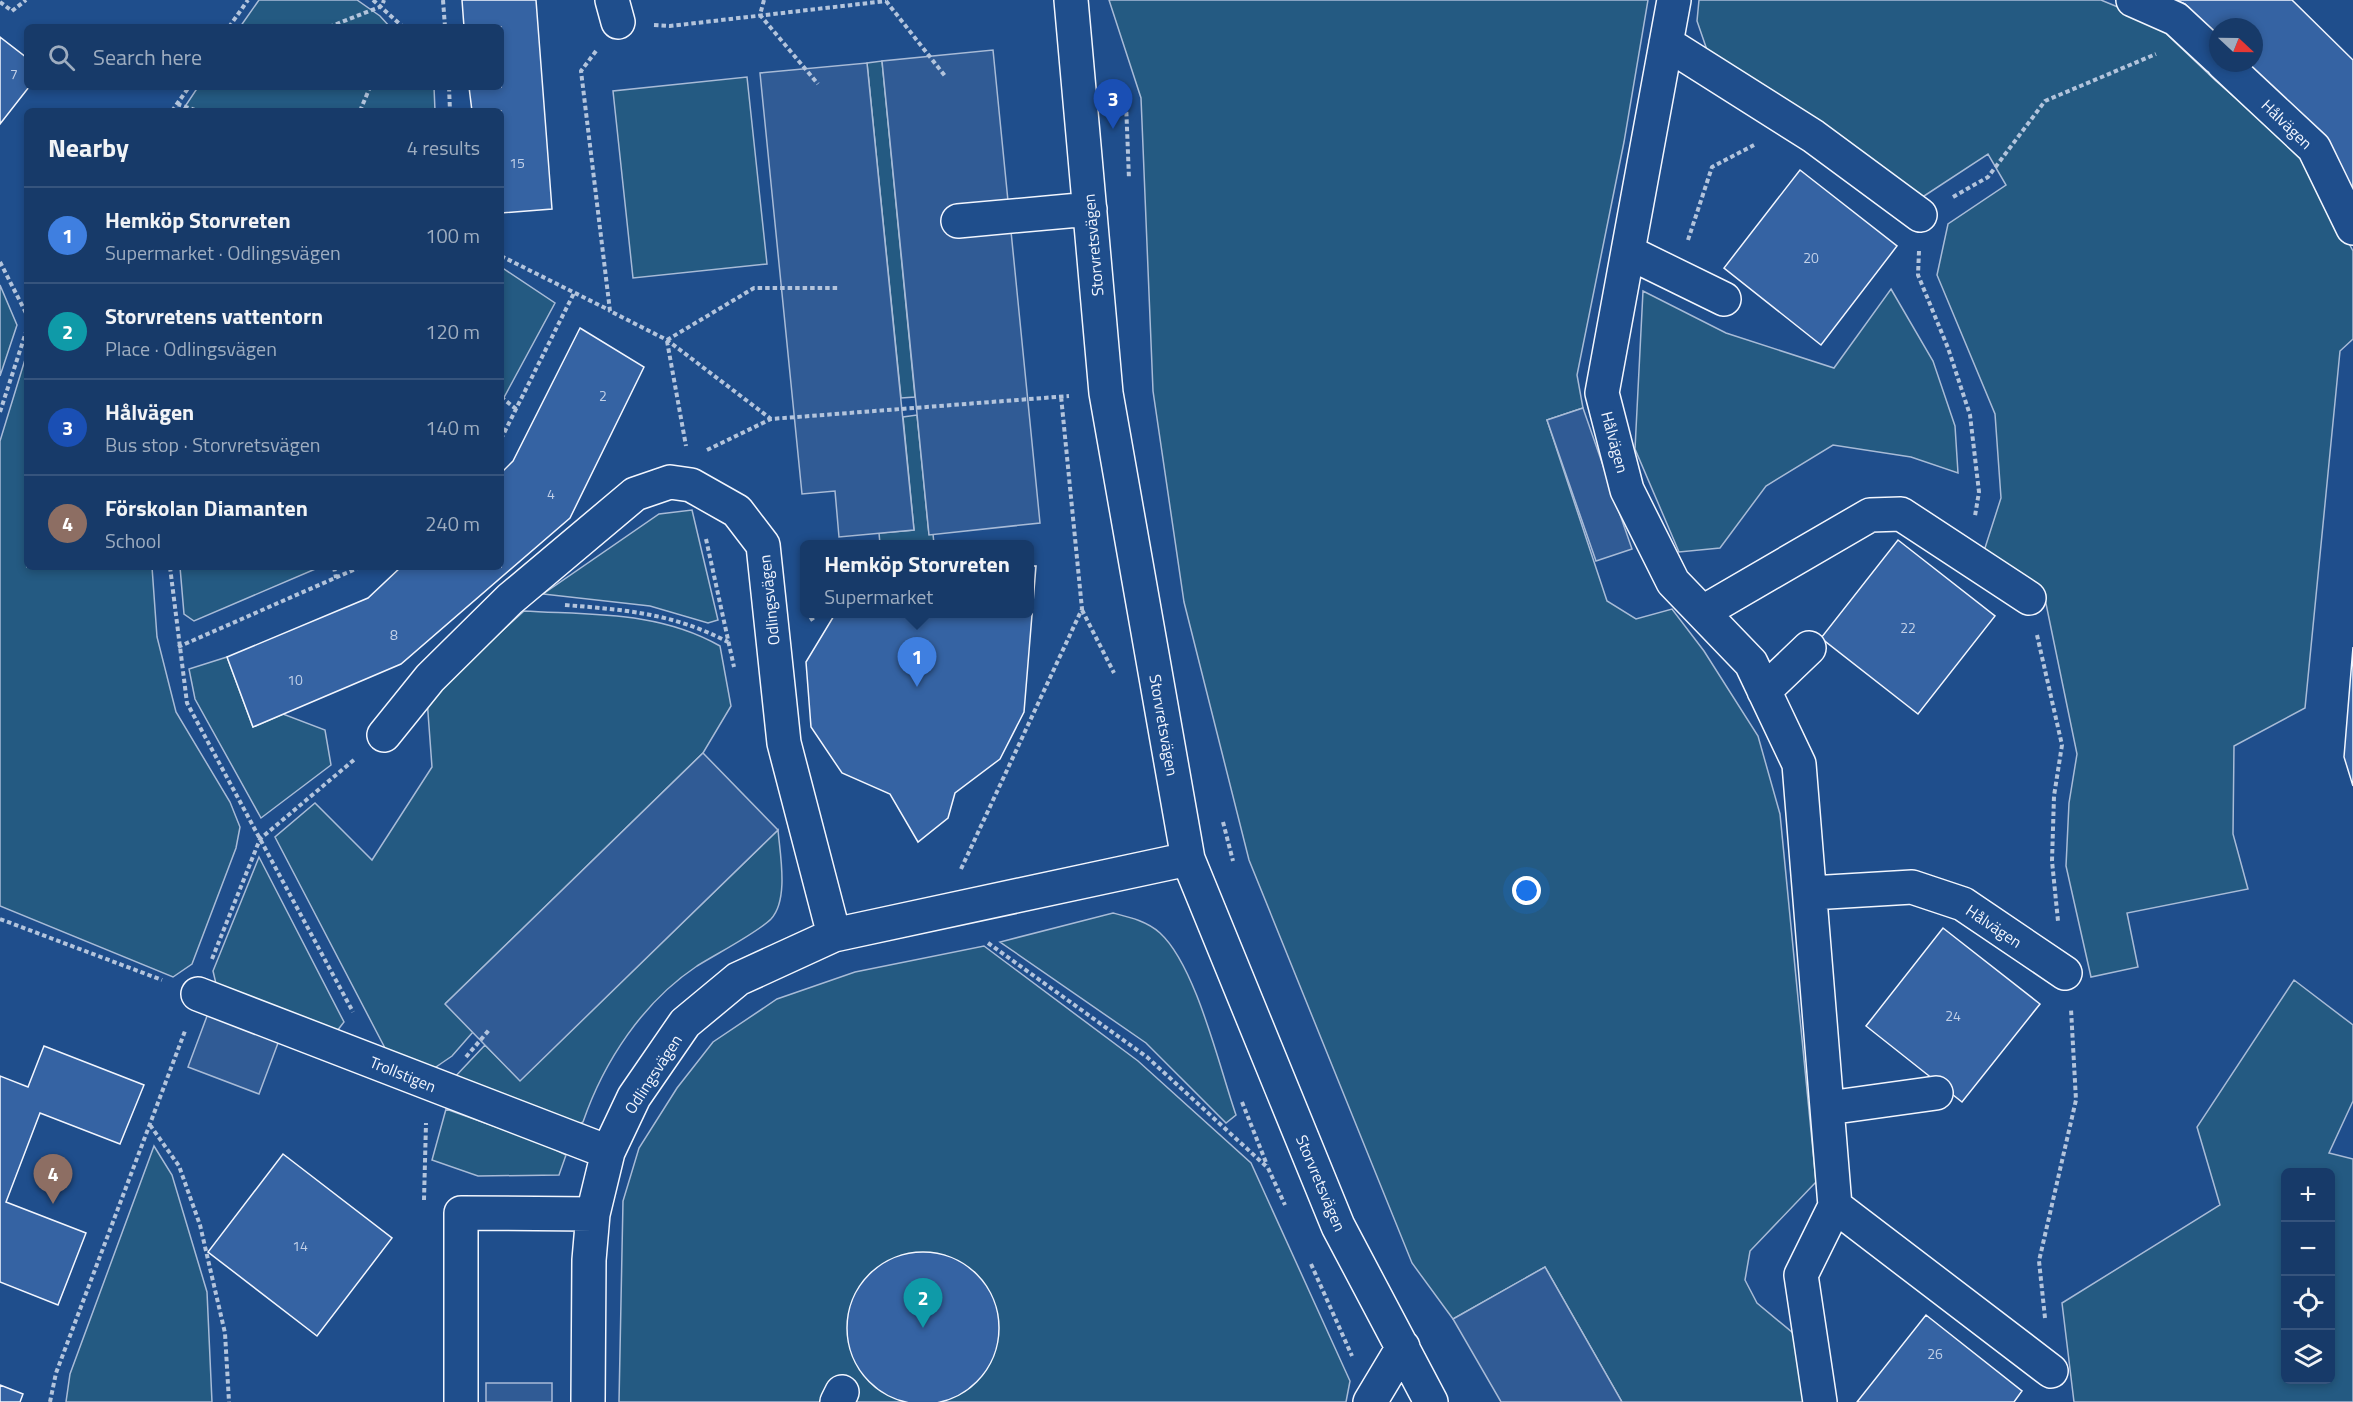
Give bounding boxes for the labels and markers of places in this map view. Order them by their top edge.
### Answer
pin: 3 [1094,80,1132,129]
pin: 1 [898,638,936,687]
pin: 4 [34,1154,72,1204]
pin: 2 [904,1278,942,1328]

